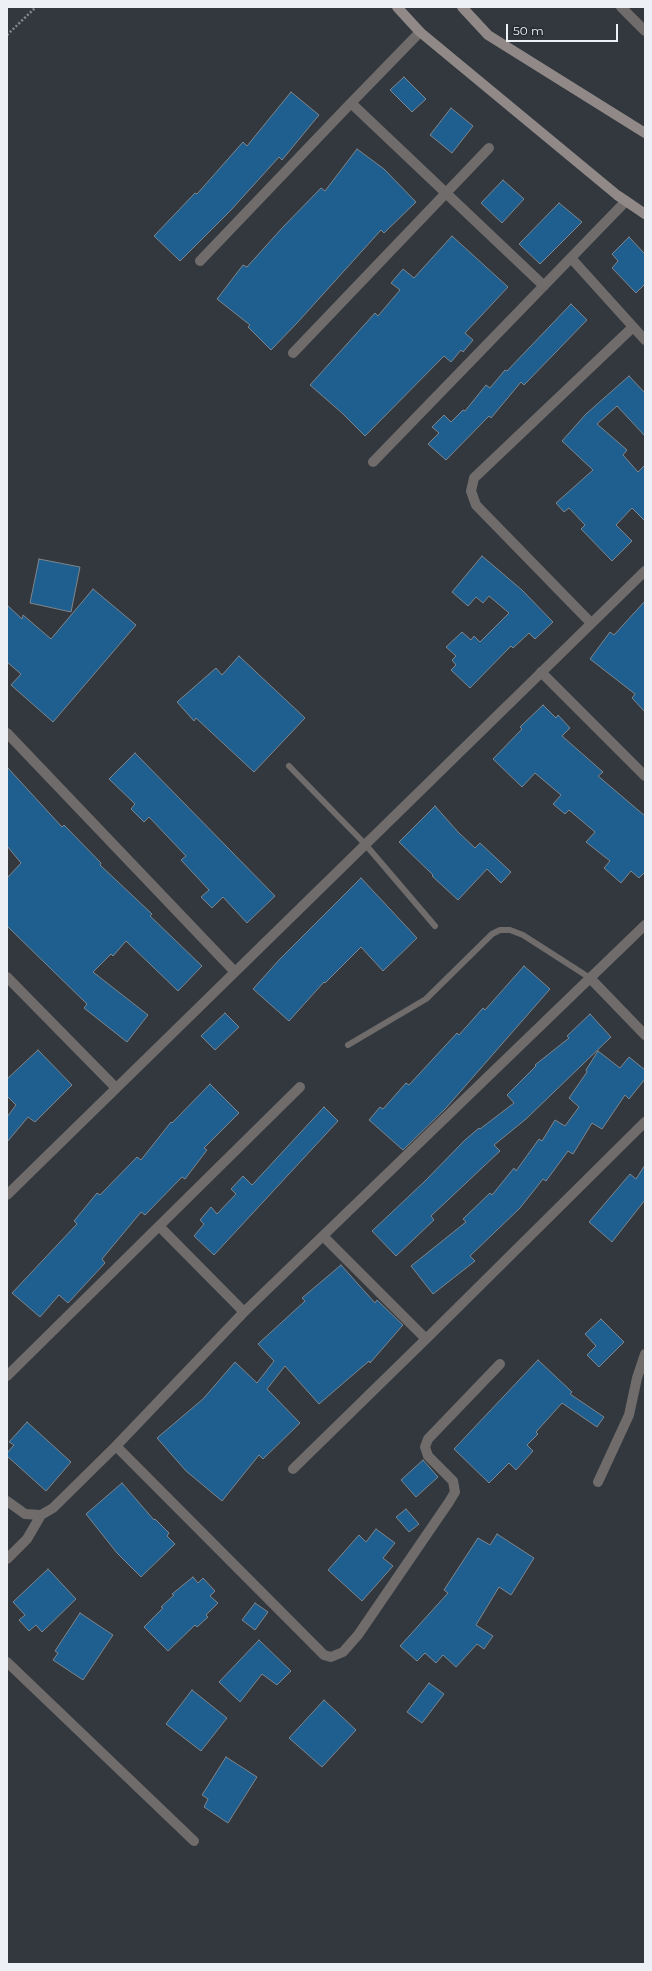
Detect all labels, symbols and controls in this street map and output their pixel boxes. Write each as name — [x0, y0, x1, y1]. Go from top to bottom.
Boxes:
scale bar — [508, 16, 620, 42]
text: 50 m — [513, 23, 544, 38]

